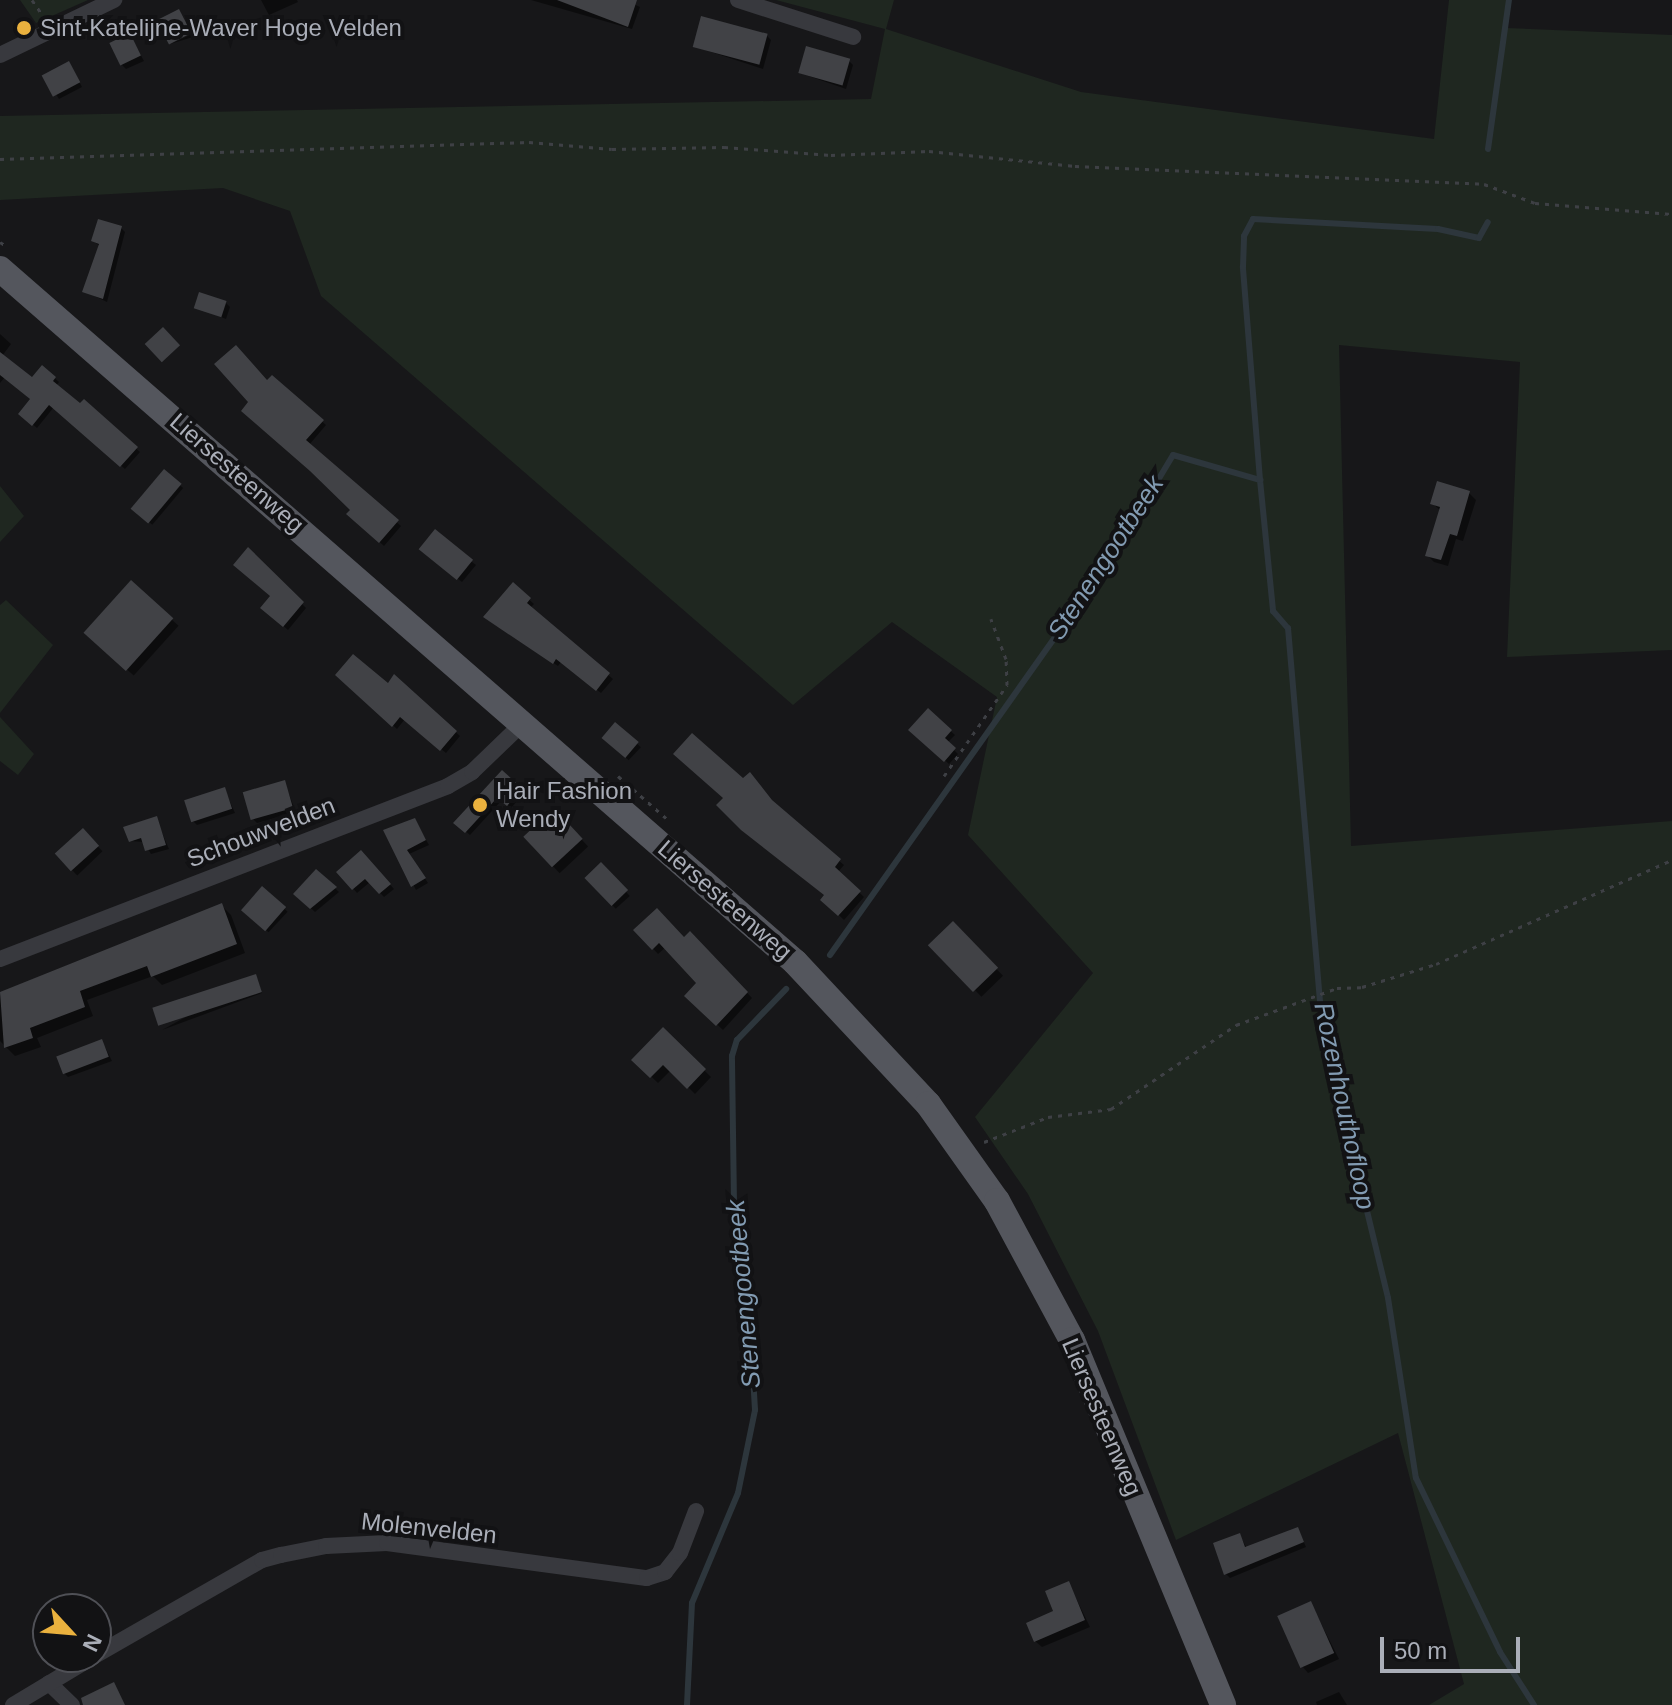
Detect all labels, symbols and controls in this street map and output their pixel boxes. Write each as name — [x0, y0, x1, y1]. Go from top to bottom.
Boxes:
place label: Sint-Katelijne-Waver Hoge Velden — [40, 14, 402, 42]
marker: Sint-Katelijne-Waver Hoge Velden — [15, 19, 33, 37]
street label: Liersesteenweg — [164, 407, 310, 539]
water label: Stenengootbeek — [1041, 470, 1171, 646]
place label: Hair Fashion Wendy — [496, 777, 632, 833]
street label: Schouwvelden — [183, 791, 339, 873]
marker: Hair Fashion Wendy — [471, 796, 489, 814]
street label: Liersesteenweg — [652, 834, 798, 966]
water label: Rozenhouthofloop — [1307, 1000, 1381, 1212]
water label: Stenengootbeek — [720, 1198, 768, 1390]
street label: Liersesteenweg — [1056, 1334, 1148, 1500]
street label: Molenvelden — [360, 1507, 498, 1549]
north arrow — [32, 1593, 112, 1673]
scale bar — [1384, 1621, 1524, 1671]
text: N — [78, 1630, 107, 1655]
text: 50 m — [1394, 1637, 1447, 1664]

